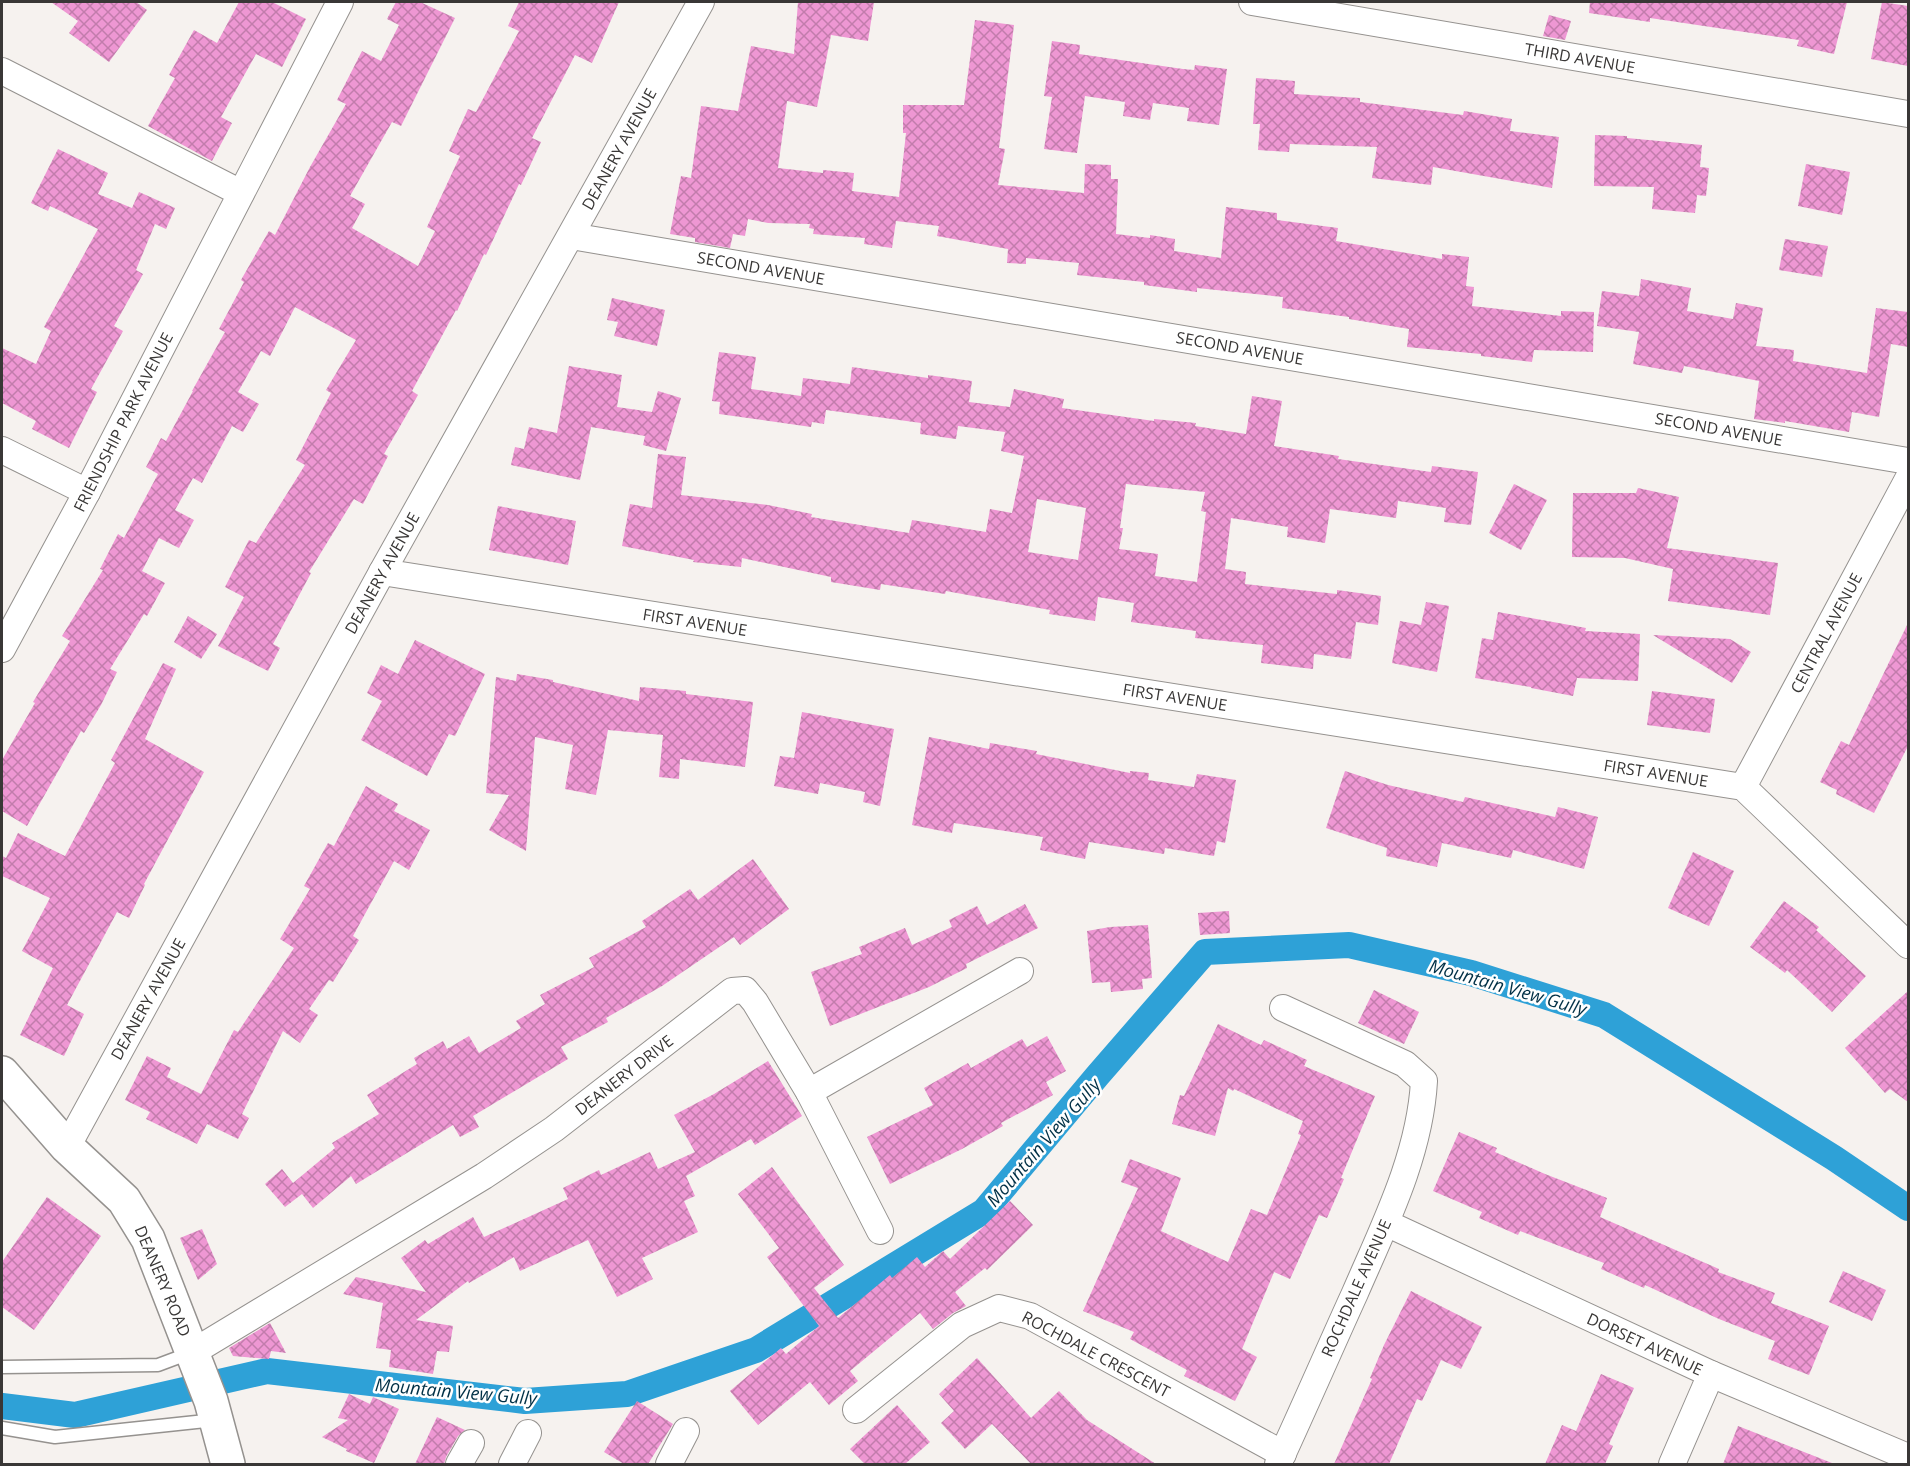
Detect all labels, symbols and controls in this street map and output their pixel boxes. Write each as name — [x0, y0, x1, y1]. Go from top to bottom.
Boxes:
street label: THIRD AVENUE — [1523, 37, 1637, 79]
street label: DEANERY AVENUE — [576, 84, 662, 214]
street label: SECOND AVENUE — [695, 246, 827, 290]
street label: SECOND AVENUE — [1174, 326, 1306, 370]
street label: FRIENDSHIP PARK AVENUE — [68, 328, 178, 516]
street label: SECOND AVENUE — [1653, 407, 1785, 451]
street label: DEANERY AVENUE — [339, 508, 425, 638]
street label: CENTRAL AVENUE — [1785, 569, 1867, 697]
street label: FIRST AVENUE — [641, 603, 749, 641]
street label: FIRST AVENUE — [1121, 678, 1229, 716]
street label: FIRST AVENUE — [1602, 754, 1710, 792]
street label: DEANERY AVENUE — [105, 934, 191, 1064]
water label: Mountain View Gully — [1427, 953, 1591, 1021]
street label: DEANERY DRIVE — [570, 1030, 678, 1120]
water label: Mountain View Gully — [981, 1071, 1107, 1211]
street label: ROCHDALE AVENUE — [1316, 1216, 1396, 1360]
street label: DEANERY ROAD — [130, 1222, 196, 1340]
street label: ROCHDALE CRESCENT — [1018, 1306, 1174, 1402]
street label: DORSET AVENUE — [1583, 1307, 1707, 1381]
water label: Mountain View Gully — [374, 1372, 540, 1410]

